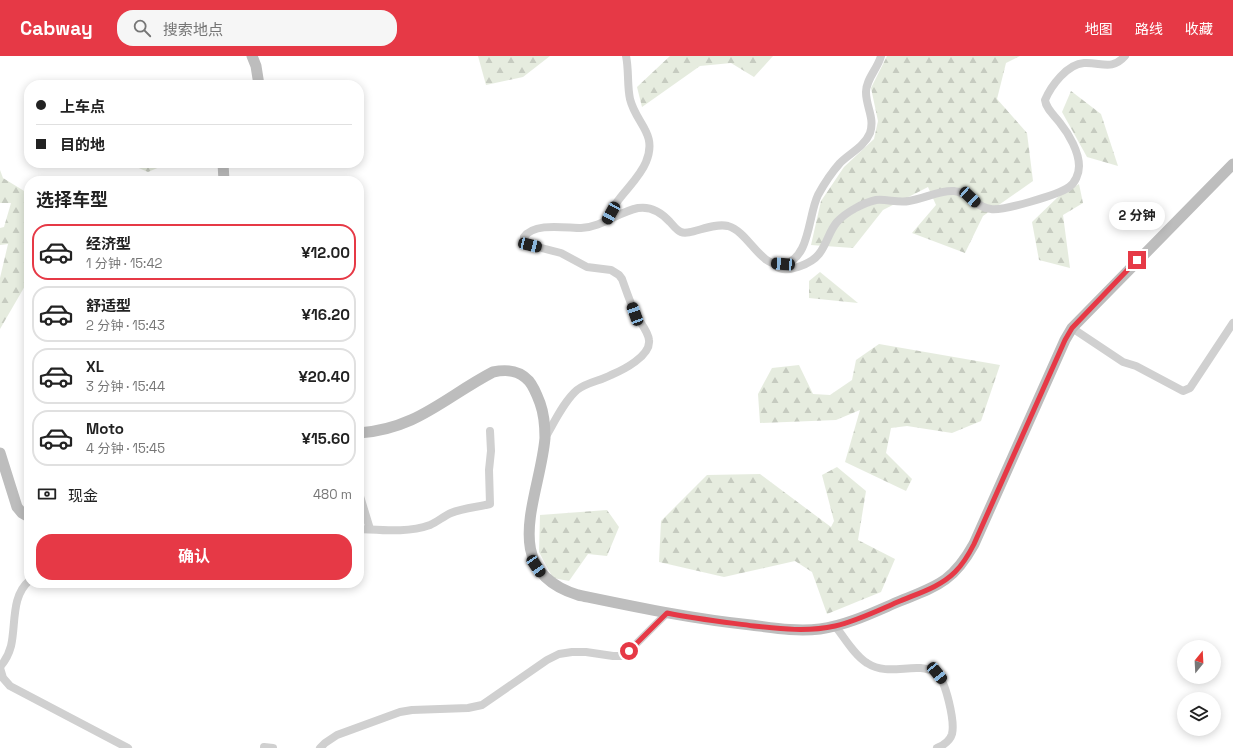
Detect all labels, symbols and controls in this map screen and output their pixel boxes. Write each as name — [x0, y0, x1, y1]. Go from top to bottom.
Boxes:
search box — [117, 10, 397, 46]
text: Cabway — [20, 16, 93, 41]
icon: search — [131, 17, 153, 39]
text: 搜索地点 — [163, 20, 223, 39]
text: 地图 — [1085, 20, 1113, 38]
text: 路线 — [1135, 20, 1163, 38]
text: 收藏 — [1185, 20, 1213, 38]
text: 上车点 — [60, 97, 105, 116]
text: 目的地 — [60, 135, 105, 154]
car — [957, 184, 983, 210]
text: 选择车型 — [36, 188, 108, 211]
car — [600, 200, 622, 226]
callout: 2 分钟 — [1109, 202, 1165, 230]
text: 2 分钟 — [1118, 207, 1156, 224]
icon: car — [38, 234, 74, 270]
text: 经济型 — [86, 234, 131, 253]
car — [517, 236, 543, 254]
text: ¥12.00 — [301, 243, 350, 262]
route end — [1128, 251, 1146, 269]
text: 1 分钟 · 15:42 — [86, 255, 162, 272]
car — [771, 257, 795, 271]
icon: car — [38, 296, 74, 332]
text: 舒适型 — [86, 296, 131, 315]
car — [625, 301, 645, 327]
text: ¥16.20 — [302, 305, 350, 324]
text: 2 分钟 · 15:43 — [86, 317, 165, 334]
text: XL — [86, 357, 104, 376]
icon: car — [38, 358, 74, 394]
text: ¥20.40 — [299, 367, 350, 386]
text: 3 分钟 · 15:44 — [86, 378, 165, 395]
text: Moto — [86, 419, 124, 438]
icon: car — [38, 420, 74, 456]
text: ¥15.60 — [302, 429, 350, 448]
text: 4 分钟 · 15:45 — [86, 440, 165, 457]
icon: cash — [36, 483, 58, 505]
text: 现金 — [68, 486, 98, 505]
text: 480 m — [313, 486, 352, 503]
button: 确认 — [36, 534, 352, 580]
car — [524, 553, 548, 579]
north arrow — [1177, 640, 1221, 684]
map controls — [1177, 640, 1221, 736]
route start — [620, 642, 638, 660]
car — [925, 660, 949, 686]
button: layers — [1177, 692, 1221, 736]

